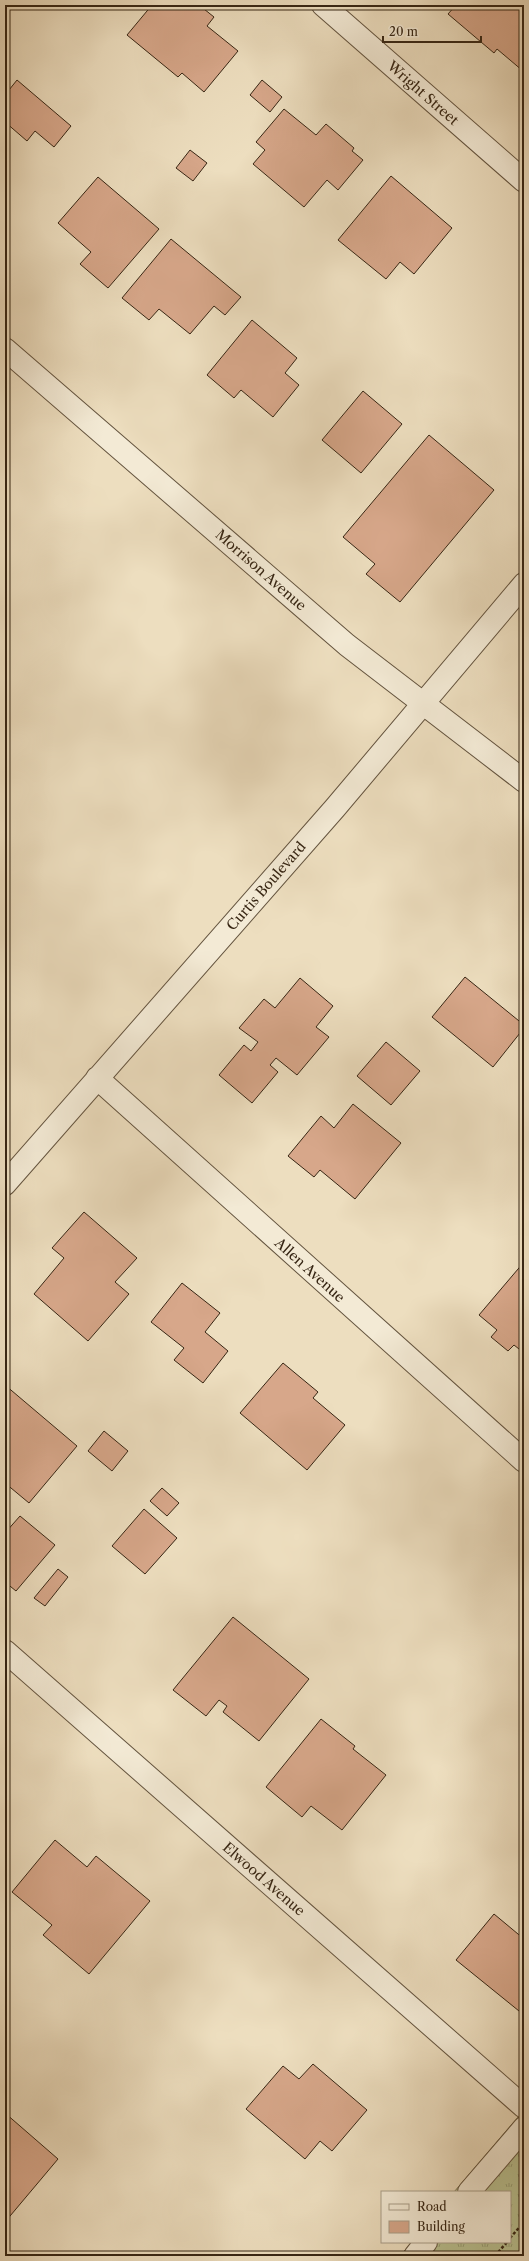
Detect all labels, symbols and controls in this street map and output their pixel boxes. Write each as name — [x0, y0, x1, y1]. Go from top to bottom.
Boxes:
scale bar — [383, 18, 481, 44]
text: 20 m — [389, 24, 418, 39]
street label: Wright Street — [383, 56, 462, 129]
street label: Morrison Avenue — [212, 526, 310, 615]
street label: Curtis Boulevard — [223, 838, 310, 934]
street label: Allen Avenue — [270, 1233, 349, 1306]
street label: Elwood Avenue — [219, 1838, 309, 1920]
legend — [381, 2191, 511, 2243]
text: Road — [417, 2199, 447, 2214]
text: Building — [417, 2219, 465, 2234]

